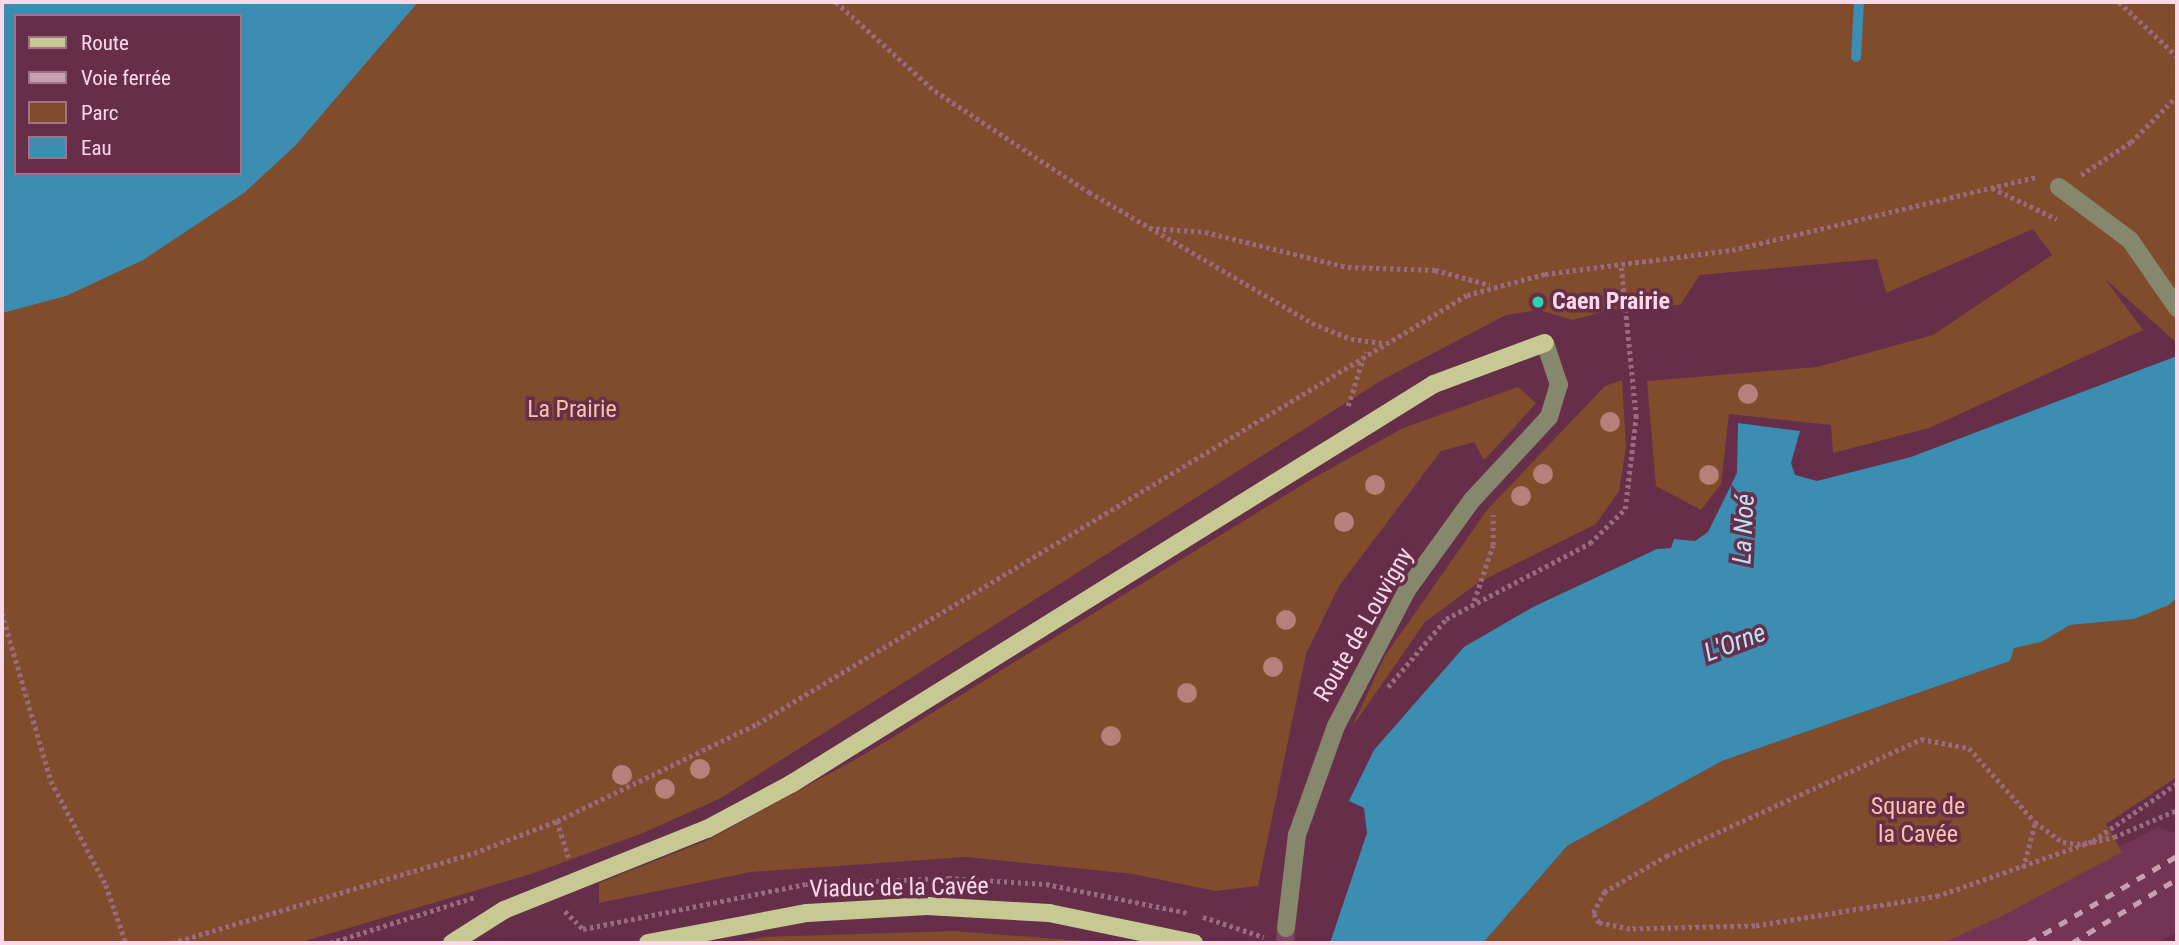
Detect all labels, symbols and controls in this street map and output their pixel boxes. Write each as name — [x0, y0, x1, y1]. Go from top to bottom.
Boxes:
legend — [14, 14, 242, 175]
text: Route — [81, 31, 129, 55]
text: Voie ferrée — [81, 66, 171, 90]
text: Parc — [81, 101, 119, 125]
text: Eau — [81, 136, 112, 160]
place label: Caen Prairie — [1552, 288, 1670, 316]
marker: Caen Prairie — [1530, 294, 1546, 310]
park label: La Prairie — [527, 396, 617, 424]
water label: La Noé — [1727, 493, 1761, 565]
street label: Route de Louvigny — [1308, 543, 1420, 707]
water label: L'Orne — [1700, 617, 1770, 669]
park label: Square de la Cavée — [1871, 793, 1965, 849]
street label: Viaduc de la Cavée — [809, 872, 989, 904]

